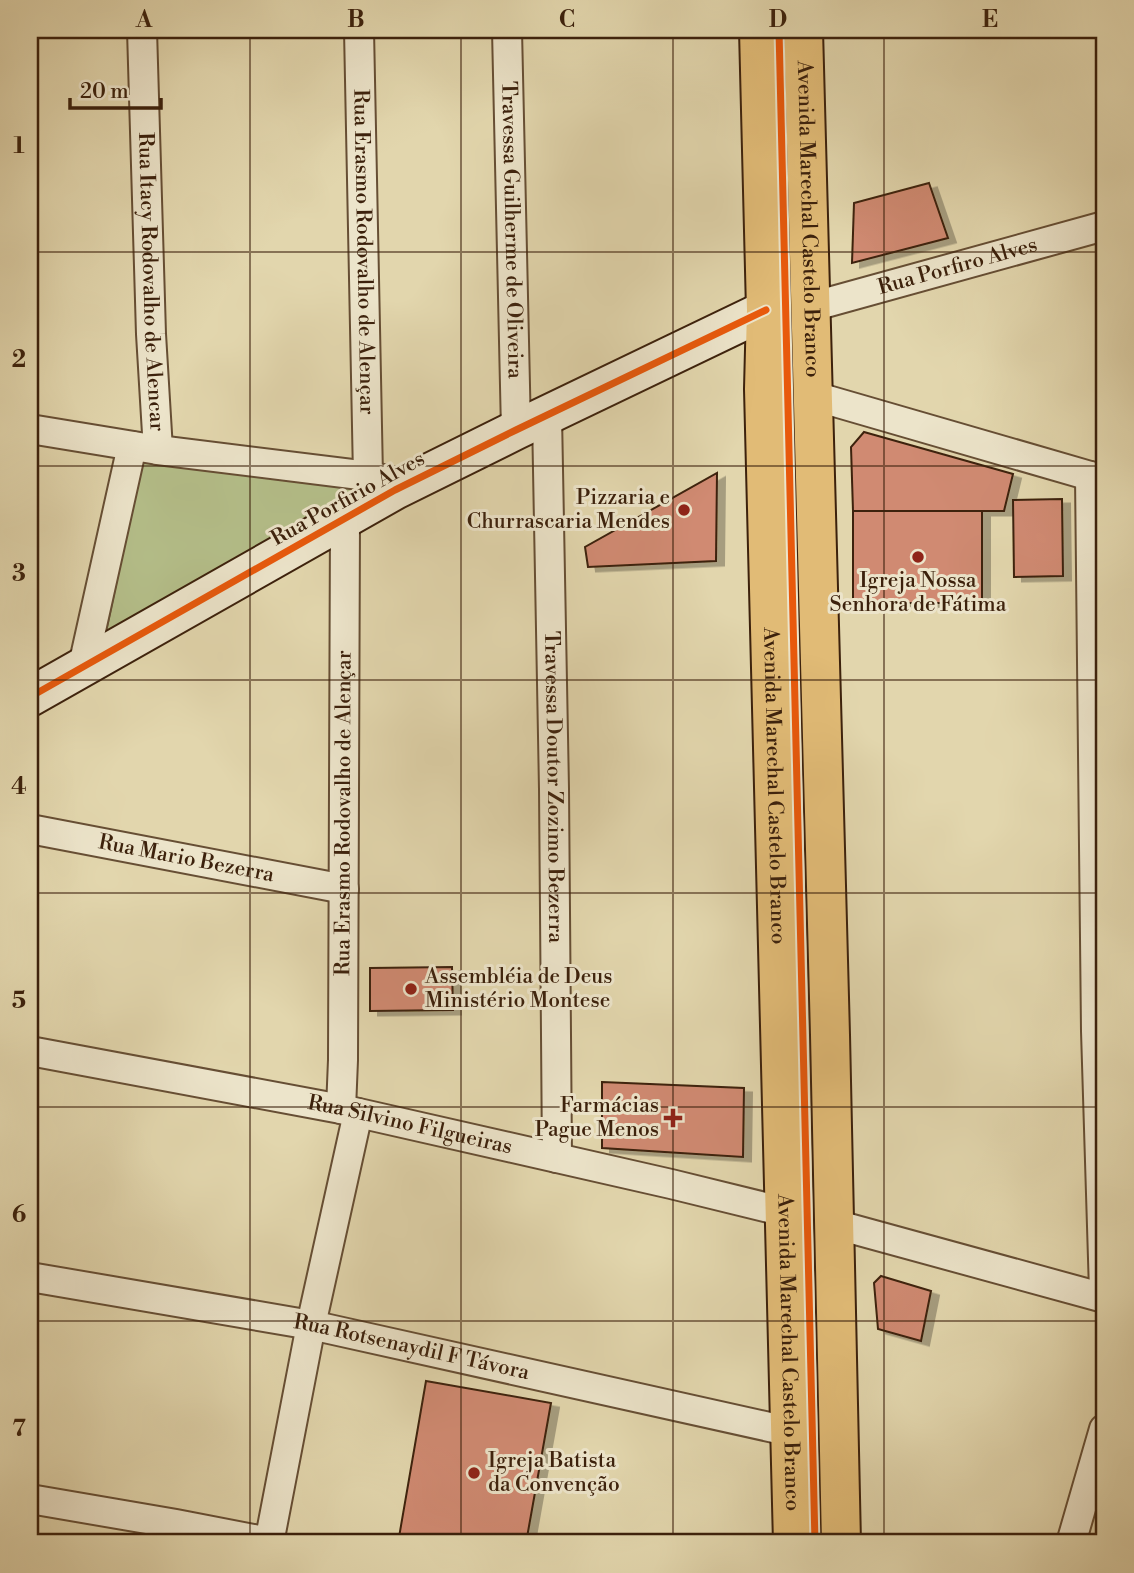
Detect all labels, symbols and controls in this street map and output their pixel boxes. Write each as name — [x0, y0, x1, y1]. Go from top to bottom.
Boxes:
text: A — [135, 6, 153, 34]
text: B — [347, 6, 365, 34]
text: C — [559, 6, 575, 34]
text: D — [769, 6, 787, 34]
text: E — [982, 6, 998, 34]
street label: Avenida Marechal Castelo Branco — [791, 59, 825, 378]
scale bar — [70, 66, 161, 110]
text: 20 m — [80, 79, 129, 105]
street label: Travessa Guilherme de Oliveira — [495, 81, 528, 379]
street label: Rua Erasmo Rodovalho de Alençar — [347, 89, 380, 415]
text: 1 — [13, 132, 25, 160]
street label: Rua Itacy Rodovalho de Alencar — [132, 132, 170, 432]
street label: Rua Porfiro Alves — [875, 232, 1040, 301]
text: 2 — [12, 346, 26, 374]
street label: Rua Porfirio Alves — [267, 446, 429, 552]
place label: Pizzaria e Churrascaria Mendes — [467, 485, 670, 535]
marker: Pizzaria e Churrascaria Mendes — [676, 502, 692, 518]
marker: Igreja Nossa Senhora de Fátima — [910, 549, 926, 565]
text: 3 — [12, 560, 26, 588]
place label: Igreja Nossa Senhora de Fátima — [830, 568, 1007, 618]
street label: Avenida Marechal Castelo Branco — [757, 626, 791, 945]
street label: Travessa Doutor Zozimo Bezerra — [538, 631, 568, 944]
street label: Rua Erasmo Rodovalho de Alençar — [330, 650, 358, 976]
text: 4 — [11, 773, 27, 801]
street label: Rua Mario Bezerra — [96, 829, 277, 888]
place label: Assembléia de Deus Ministério Montese — [424, 964, 612, 1014]
marker: Assembléia de Deus Ministério Montese — [403, 981, 419, 997]
text: 5 — [12, 987, 26, 1015]
street label: Rua Silvino Filgueiras — [305, 1090, 515, 1160]
place label: Farmácias Pague Menos — [535, 1093, 659, 1143]
marker: Farmácias Pague Menos — [665, 1110, 681, 1126]
street label: Avenida Marechal Castelo Branco — [771, 1193, 805, 1512]
text: 6 — [12, 1201, 26, 1229]
street label: Rua Rotsenaydil F Távora — [292, 1309, 532, 1386]
text: 7 — [12, 1415, 26, 1443]
place label: Igreja Batista da Convenção — [488, 1448, 620, 1498]
marker: Igreja Batista da Convenção — [466, 1465, 482, 1481]

